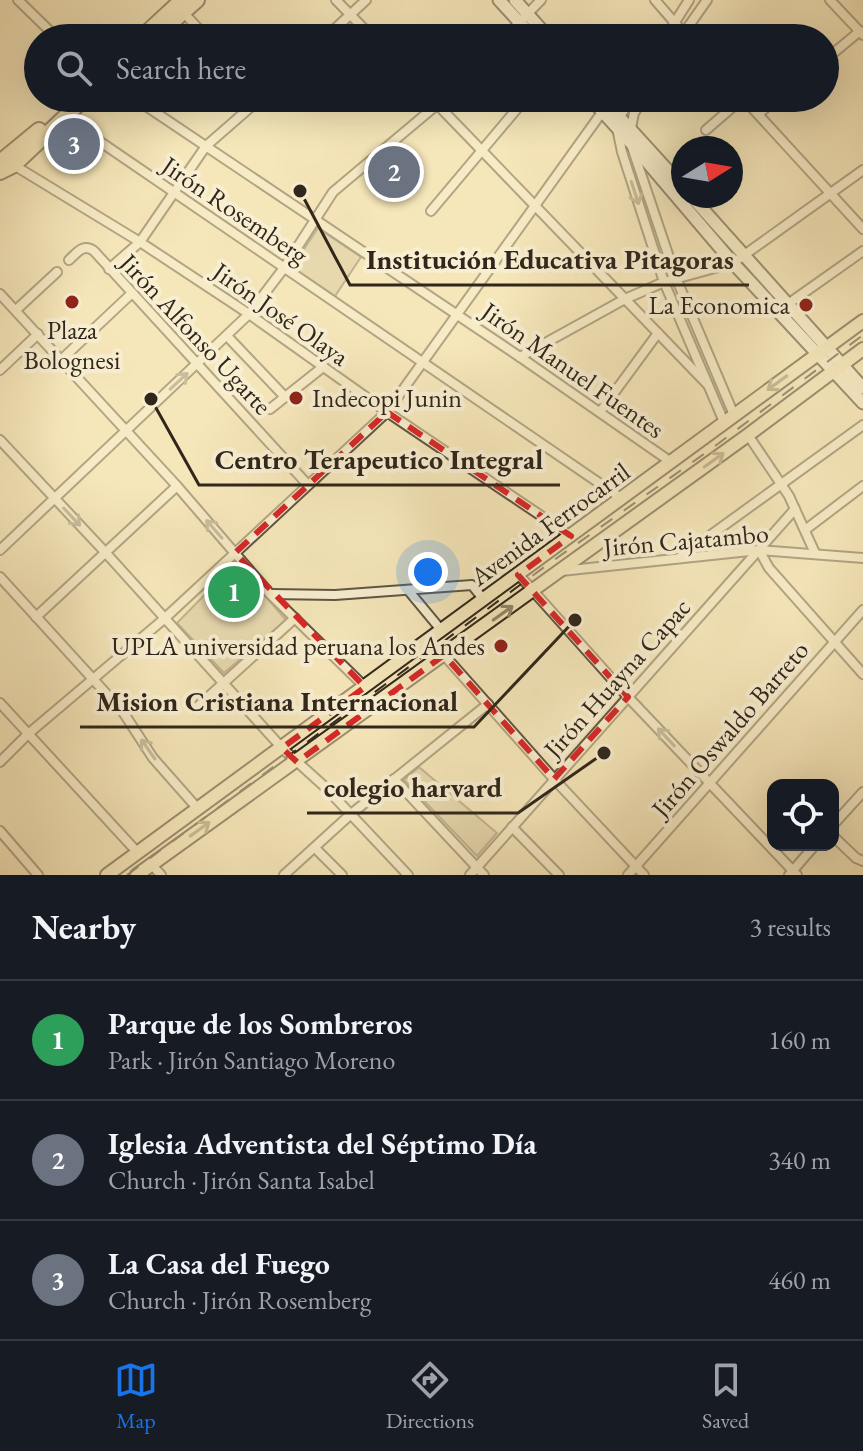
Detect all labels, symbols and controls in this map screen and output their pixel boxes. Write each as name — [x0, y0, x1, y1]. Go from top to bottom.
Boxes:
search box — [24, 24, 839, 112]
icon: search — [52, 46, 96, 90]
text: Search here — [116, 49, 246, 88]
pin: 3 — [48, 114, 100, 174]
north arrow — [671, 136, 743, 208]
pin: 2 — [368, 142, 420, 202]
street label: Jirón Rosemberg — [154, 147, 315, 272]
one-way arrow — [628, 179, 643, 205]
callout: Institución Educativa Pitagoras — [350, 233, 749, 285]
text: Institución Educativa Pitagoras — [366, 241, 734, 277]
street label: Jirón Alfonso Ugarte — [111, 245, 280, 422]
street label: Jirón José Olaya — [205, 253, 356, 374]
place label: La Economica — [649, 288, 791, 322]
marker: Plaza Bolognesi — [63, 293, 81, 311]
street label: Jirón Manuel Fuentes — [473, 293, 671, 446]
marker: La Economica — [797, 296, 815, 314]
place label: Plaza Bolognesi — [24, 313, 120, 377]
one-way arrow — [169, 372, 188, 391]
one-way arrow — [767, 375, 789, 391]
place label: Indecopi Junin — [312, 381, 462, 415]
marker: Indecopi Junin — [287, 389, 305, 407]
callout: Centro Terapeutico Integral — [199, 433, 560, 485]
text: Centro Terapeutico Integral — [215, 441, 543, 477]
one-way arrow — [702, 452, 724, 469]
street label: Avenida Ferrocarril — [463, 455, 637, 594]
one-way arrow — [62, 507, 81, 526]
street label: Jirón Cajatambo — [600, 516, 770, 564]
one-way arrow — [206, 520, 224, 540]
your location — [408, 552, 448, 592]
pin: 1 — [208, 562, 260, 622]
street label: Jirón Huayna Capac — [535, 591, 698, 767]
one-way arrow — [491, 604, 513, 621]
place label: UPLA universidad peruana los Andes — [111, 629, 485, 663]
street label: Jirón Oswaldo Barreto — [643, 634, 816, 826]
marker: UPLA universidad peruana los Andes — [492, 637, 510, 655]
callout: Mision Cristiana Internacional — [80, 675, 474, 727]
text: Mision Cristiana Internacional — [96, 683, 458, 719]
one-way arrow — [657, 728, 676, 747]
one-way arrow — [140, 739, 156, 761]
callout: colegio harvard — [307, 761, 518, 813]
text: colegio harvard — [324, 769, 503, 805]
map controls — [767, 779, 839, 851]
button: locate — [767, 779, 839, 851]
one-way arrow — [189, 821, 211, 837]
text: Nearby — [32, 905, 136, 949]
text: 3 results — [750, 910, 831, 944]
text: Parque de los Sombreros — [108, 1004, 413, 1043]
text: 1 — [51, 1023, 65, 1057]
text: 160 m — [768, 1023, 831, 1057]
text: Park · Jirón Santiago Moreno — [108, 1043, 395, 1077]
text: Iglesia Adventista del Séptimo Día — [108, 1124, 537, 1163]
text: 2 — [51, 1143, 65, 1177]
text: 340 m — [768, 1143, 831, 1177]
text: Church · Jirón Santa Isabel — [108, 1163, 375, 1197]
text: La Casa del Fuego — [108, 1244, 330, 1283]
text: 3 — [51, 1263, 65, 1297]
text: 460 m — [768, 1263, 831, 1297]
text: Church · Jirón Rosemberg — [108, 1283, 371, 1317]
tab: Map — [114, 1358, 158, 1435]
tab: Directions — [386, 1358, 474, 1435]
tab: Saved — [702, 1358, 749, 1435]

